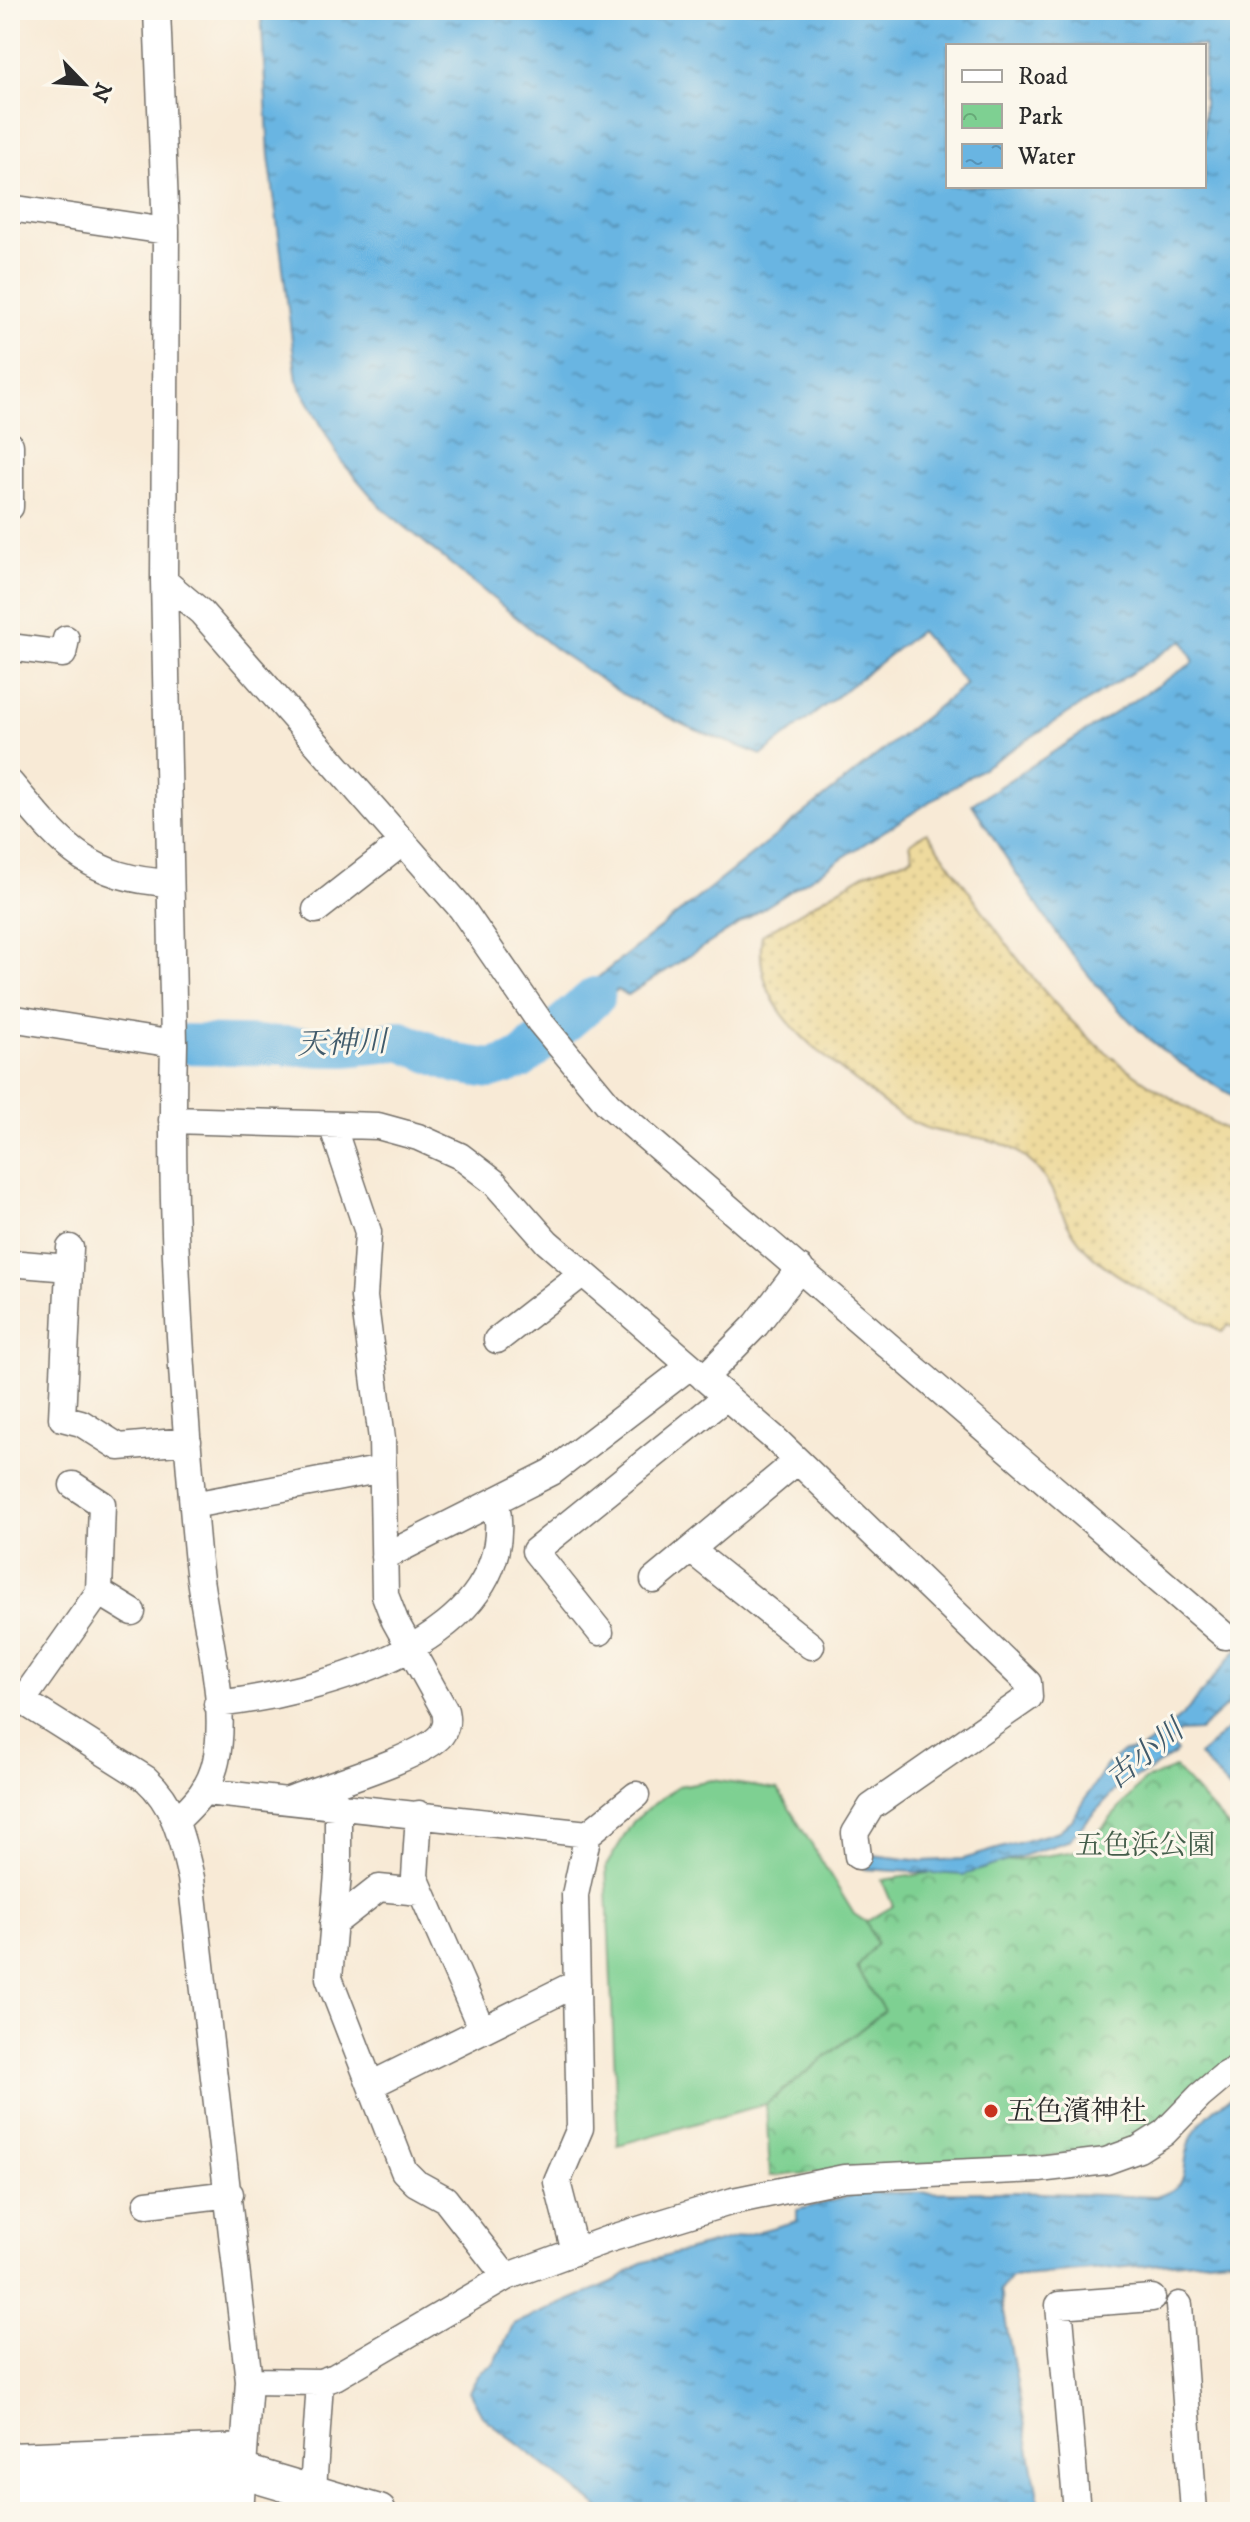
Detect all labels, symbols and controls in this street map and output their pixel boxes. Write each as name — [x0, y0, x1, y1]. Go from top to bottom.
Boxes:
north arrow — [44, 44, 124, 124]
legend — [946, 44, 1206, 188]
text: Road — [1018, 62, 1068, 92]
text: N — [85, 78, 117, 106]
text: Park — [1018, 102, 1063, 132]
text: Water — [1017, 142, 1075, 172]
water label: 天神川 — [296, 1024, 391, 1064]
water label: 古小川 — [1098, 1710, 1194, 1798]
park label: 五色浜公園 — [1075, 1828, 1215, 1863]
place label: 五色濱神社 — [1007, 2094, 1147, 2129]
marker: 五色濱神社 — [982, 2102, 1000, 2120]

